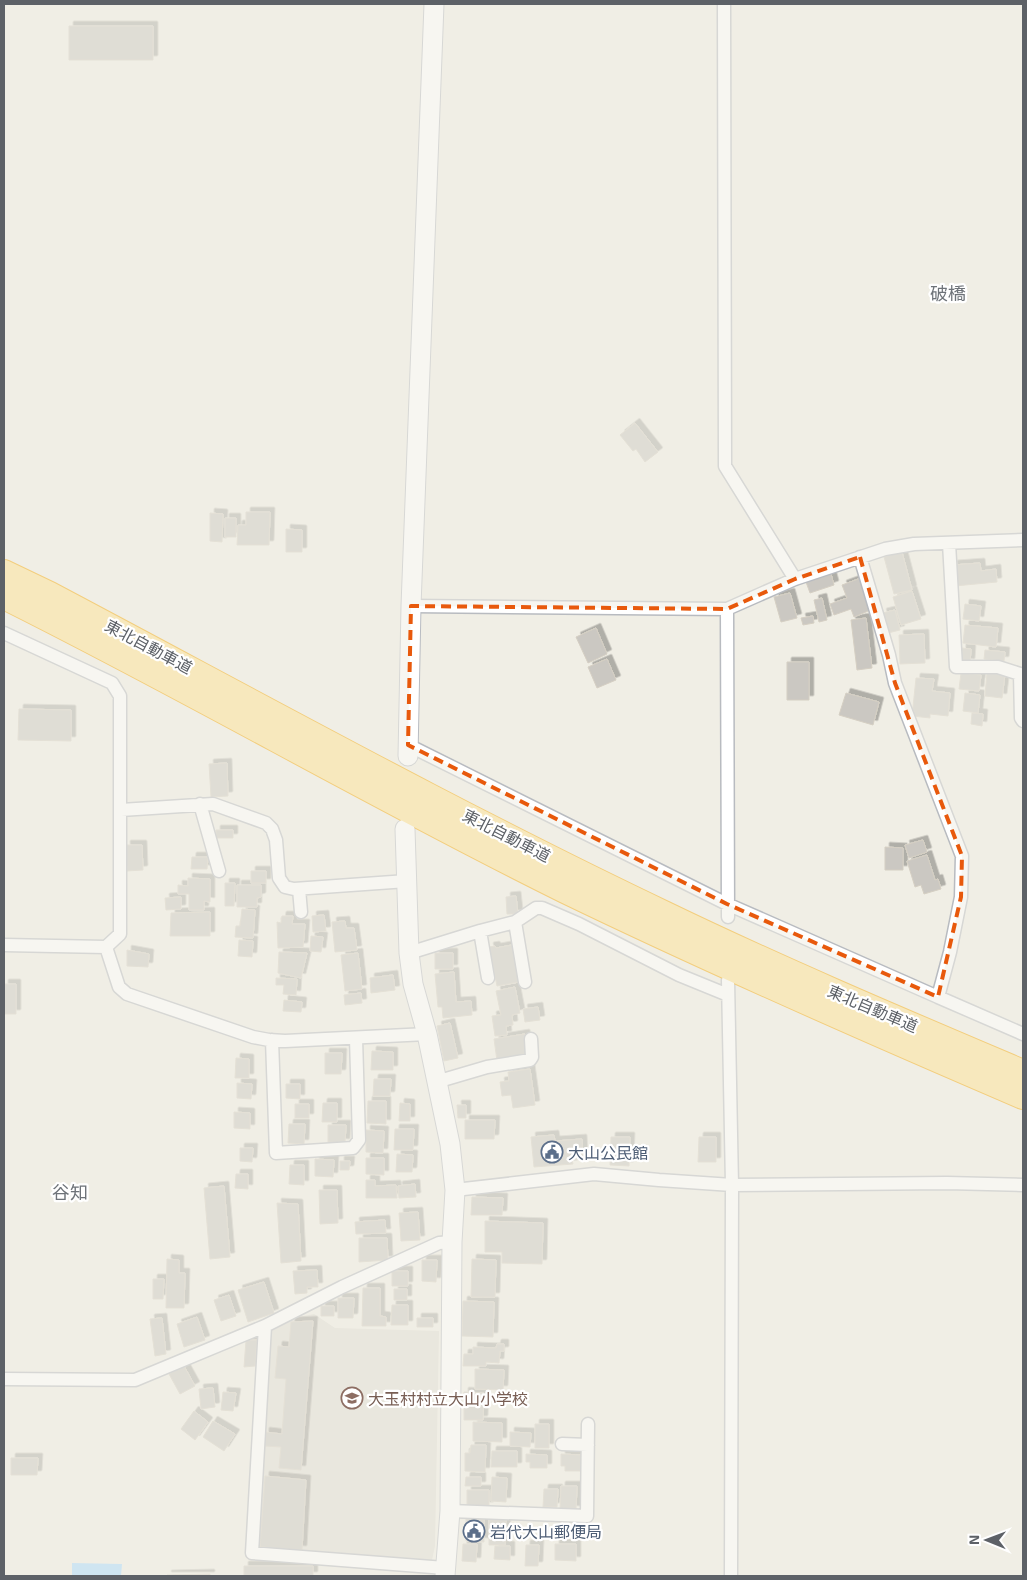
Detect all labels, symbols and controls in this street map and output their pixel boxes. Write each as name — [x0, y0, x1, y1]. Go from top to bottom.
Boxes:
district label: 破橋 — [930, 282, 966, 304]
street label: 東北自動車道 — [102, 615, 196, 677]
street label: 東北自動車道 — [460, 805, 554, 865]
street label: 東北自動車道 — [825, 980, 921, 1036]
public building icon: 大山公民館 — [540, 1140, 564, 1164]
place label: 大山公民館 — [568, 1143, 648, 1162]
district label: 谷知 — [52, 1181, 88, 1203]
school or university icon: 大玉村村立大山小学校 — [340, 1386, 364, 1410]
place label: 大玉村村立大山小学校 — [368, 1389, 528, 1408]
north arrow — [962, 1515, 1012, 1565]
public building icon: 岩代大山郵便局 — [462, 1519, 486, 1543]
place label: 岩代大山郵便局 — [490, 1522, 602, 1541]
text: N — [965, 1535, 982, 1545]

